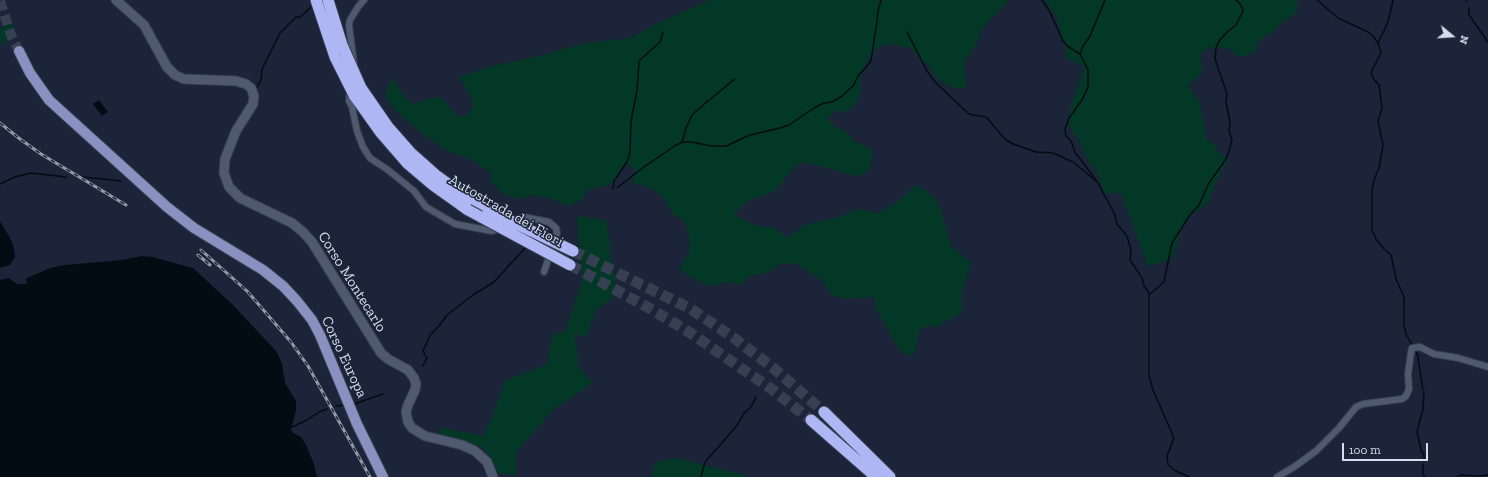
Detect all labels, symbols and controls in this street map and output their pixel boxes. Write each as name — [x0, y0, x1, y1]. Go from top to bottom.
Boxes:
north arrow — [1432, 16, 1472, 56]
text: N — [1456, 34, 1471, 46]
street label: Autostrada dei Fiori — [445, 171, 567, 251]
street label: Corso Montecarlo — [314, 228, 390, 336]
street label: Corso Europa — [317, 313, 371, 401]
scale bar — [1344, 435, 1430, 461]
text: 100 m — [1349, 443, 1381, 457]

